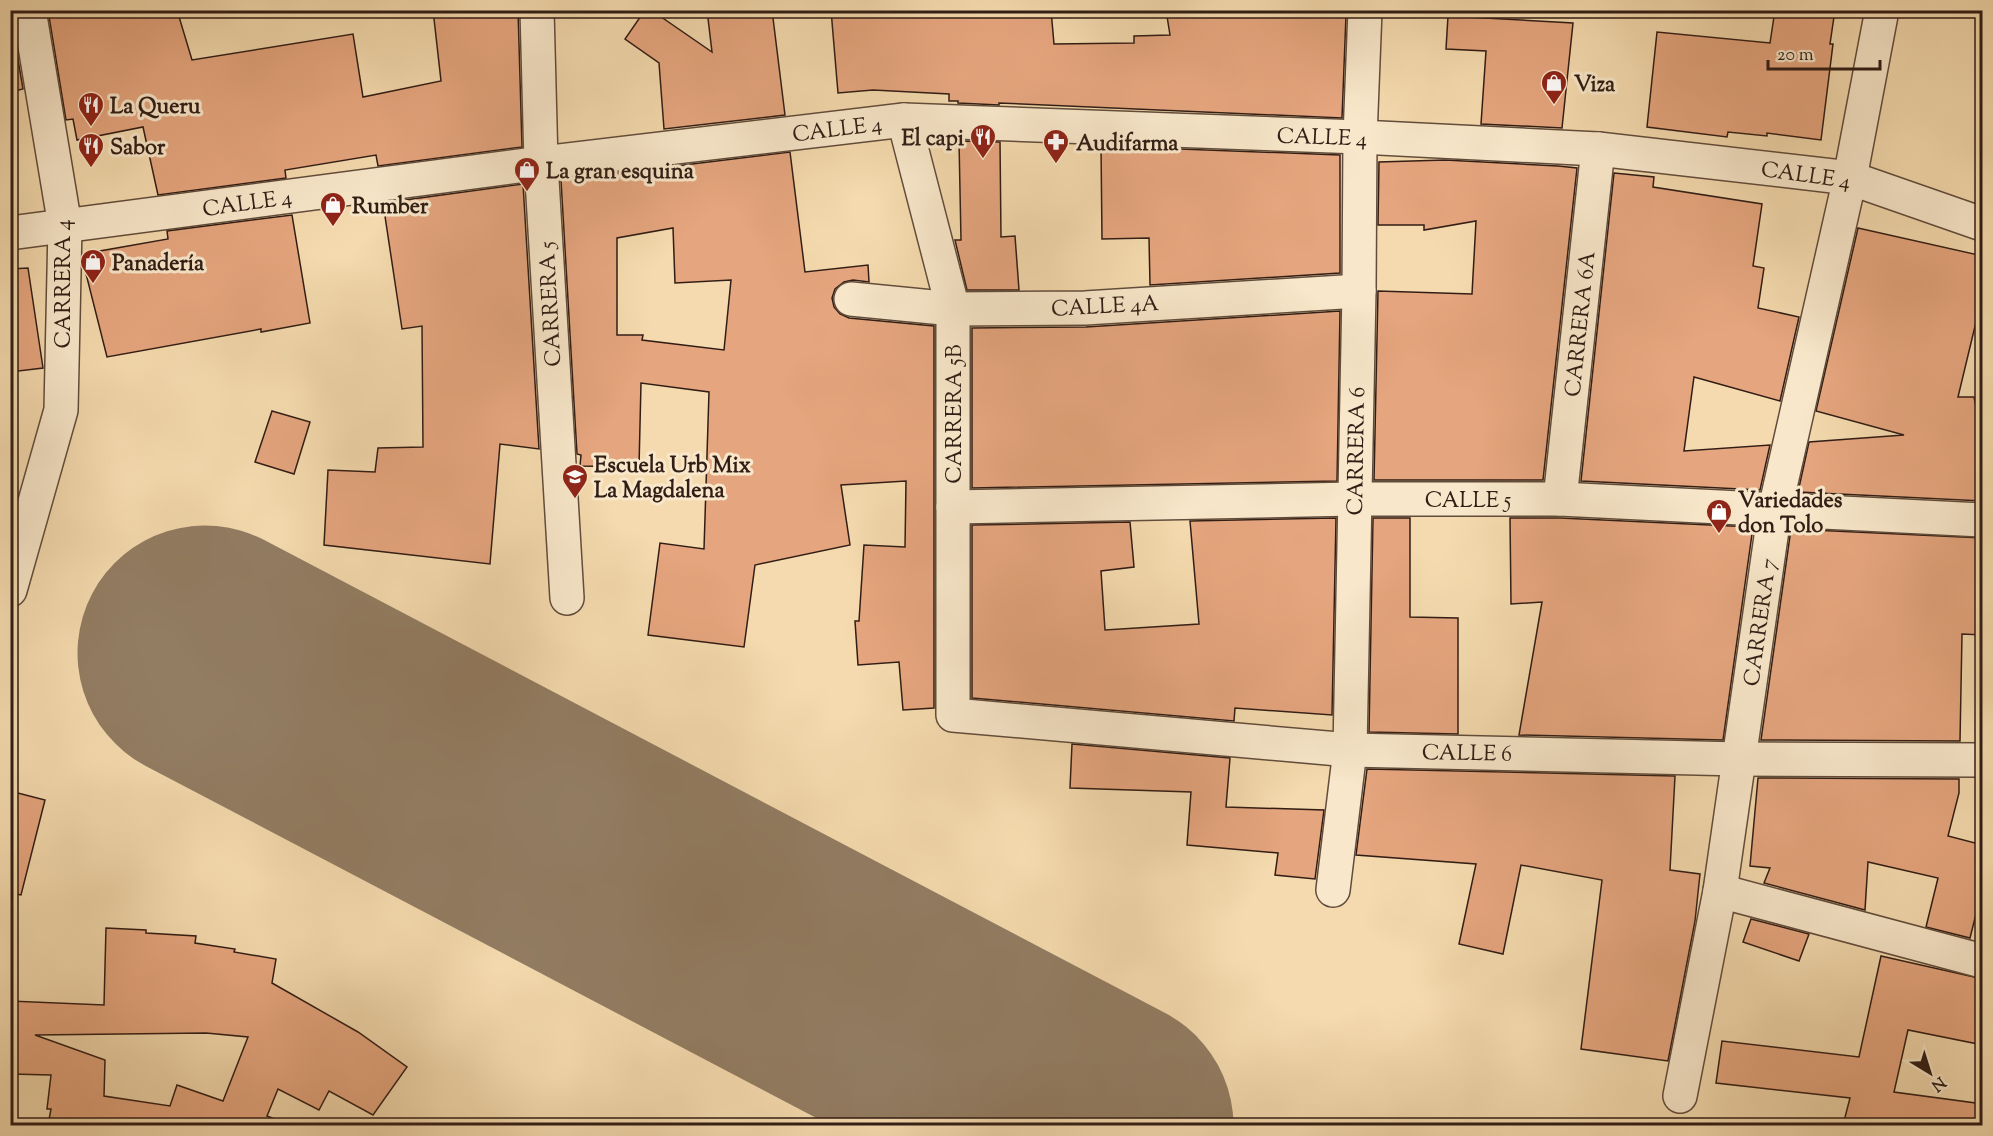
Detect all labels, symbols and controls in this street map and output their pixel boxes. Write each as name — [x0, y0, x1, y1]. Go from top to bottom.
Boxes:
scale bar — [1768, 33, 1880, 71]
text: 20 m — [1777, 43, 1814, 69]
shop icon: Viza — [1539, 68, 1569, 106]
place label: Viza — [1574, 70, 1616, 102]
restaurant icon: La Queru — [76, 90, 106, 128]
place label: La Queru — [110, 92, 201, 124]
street label: CALLE 4 — [791, 110, 884, 152]
street label: CALLE 4 — [1276, 121, 1368, 157]
restaurant icon: El capi — [968, 122, 998, 160]
place label: El capi — [902, 124, 965, 156]
pharmacy icon: Audifarma — [1041, 127, 1071, 165]
place label: Audifarma — [1076, 129, 1179, 161]
restaurant icon: Sabor — [76, 131, 106, 169]
place label: Sabor — [110, 133, 166, 165]
shop icon: La gran esquina — [512, 155, 542, 193]
street label: CALLE 4 — [1759, 155, 1852, 199]
place label: La gran esquina — [546, 157, 695, 189]
street label: CALLE 4 — [201, 183, 294, 227]
shop icon: Rumber — [318, 190, 348, 228]
place label: Rumber — [352, 192, 429, 224]
street label: CARRERA 4 — [49, 220, 81, 348]
street label: CARRERA 5 — [533, 240, 571, 367]
shop icon: Panadería — [78, 247, 108, 285]
place label: Panadería — [112, 249, 205, 281]
street label: CARRERA 6A — [1558, 250, 1606, 399]
street label: CALLE 4A — [1050, 289, 1160, 327]
street label: CARRERA 5B — [940, 344, 972, 484]
street label: CARRERA 6 — [1341, 386, 1375, 516]
place label: Escuela Urb Mix La Magdalena — [594, 451, 751, 508]
school or university icon: Escuela Urb Mix La Magdalena — [560, 462, 590, 500]
street label: CALLE 5 — [1425, 486, 1512, 518]
place label: Variedades don Tolo — [1738, 486, 1843, 543]
shop icon: Variedades don Tolo — [1704, 497, 1734, 535]
street label: CARRERA 7 — [1737, 556, 1787, 688]
street label: CALLE 6 — [1422, 738, 1512, 772]
north arrow — [1900, 1043, 1960, 1103]
text: N — [1925, 1070, 1950, 1096]

